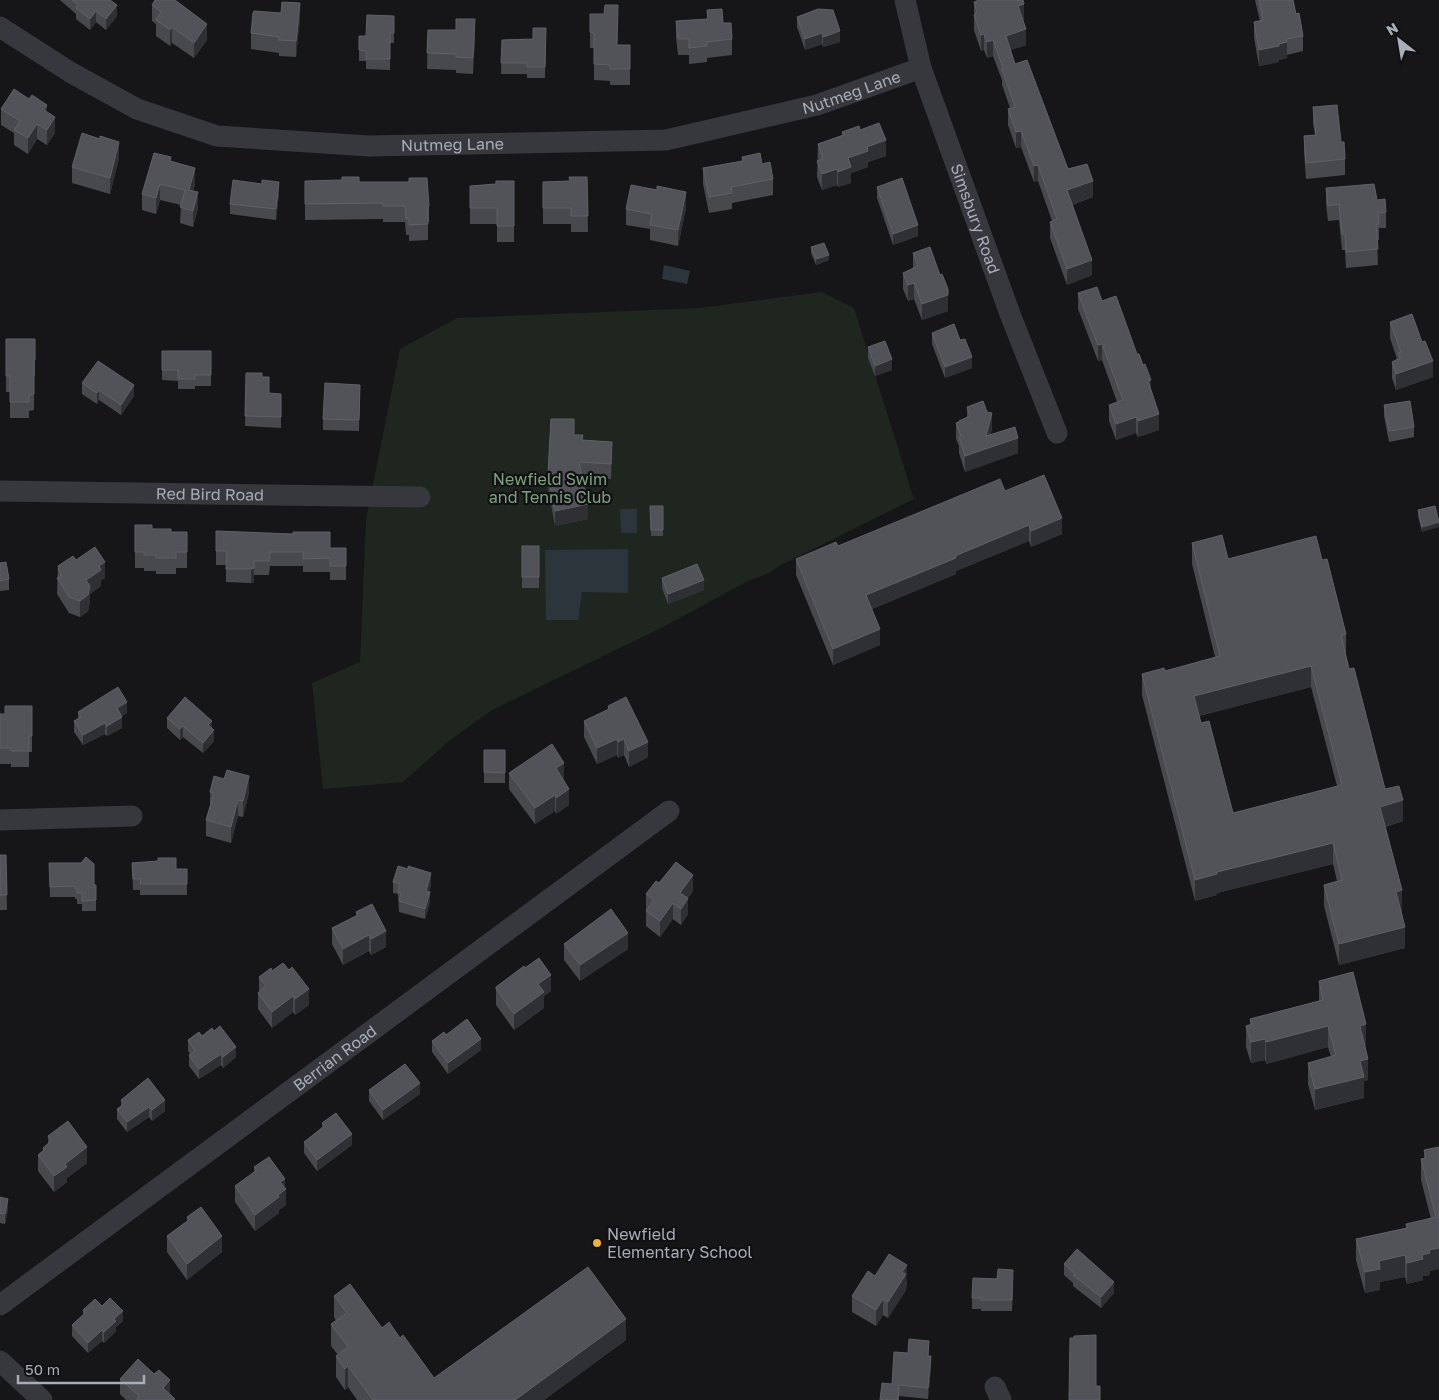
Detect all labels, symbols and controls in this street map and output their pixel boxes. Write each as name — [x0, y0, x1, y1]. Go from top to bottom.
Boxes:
north arrow — [1374, 15, 1424, 65]
text: N — [1383, 18, 1401, 38]
street label: Nutmeg Lane — [800, 66, 903, 118]
street label: Nutmeg Lane — [401, 133, 504, 155]
street label: Simsbury Road — [946, 161, 1005, 276]
park label: Newfield Swim and Tennis Club — [489, 469, 611, 507]
street label: Red Bird Road — [156, 483, 264, 505]
street label: Berrian Road — [289, 1020, 380, 1095]
place label: Newfield Elementary School — [607, 1224, 752, 1262]
marker: Newfield Elementary School — [591, 1237, 603, 1249]
scale bar — [18, 1352, 144, 1384]
text: 50 m — [25, 1360, 60, 1378]

